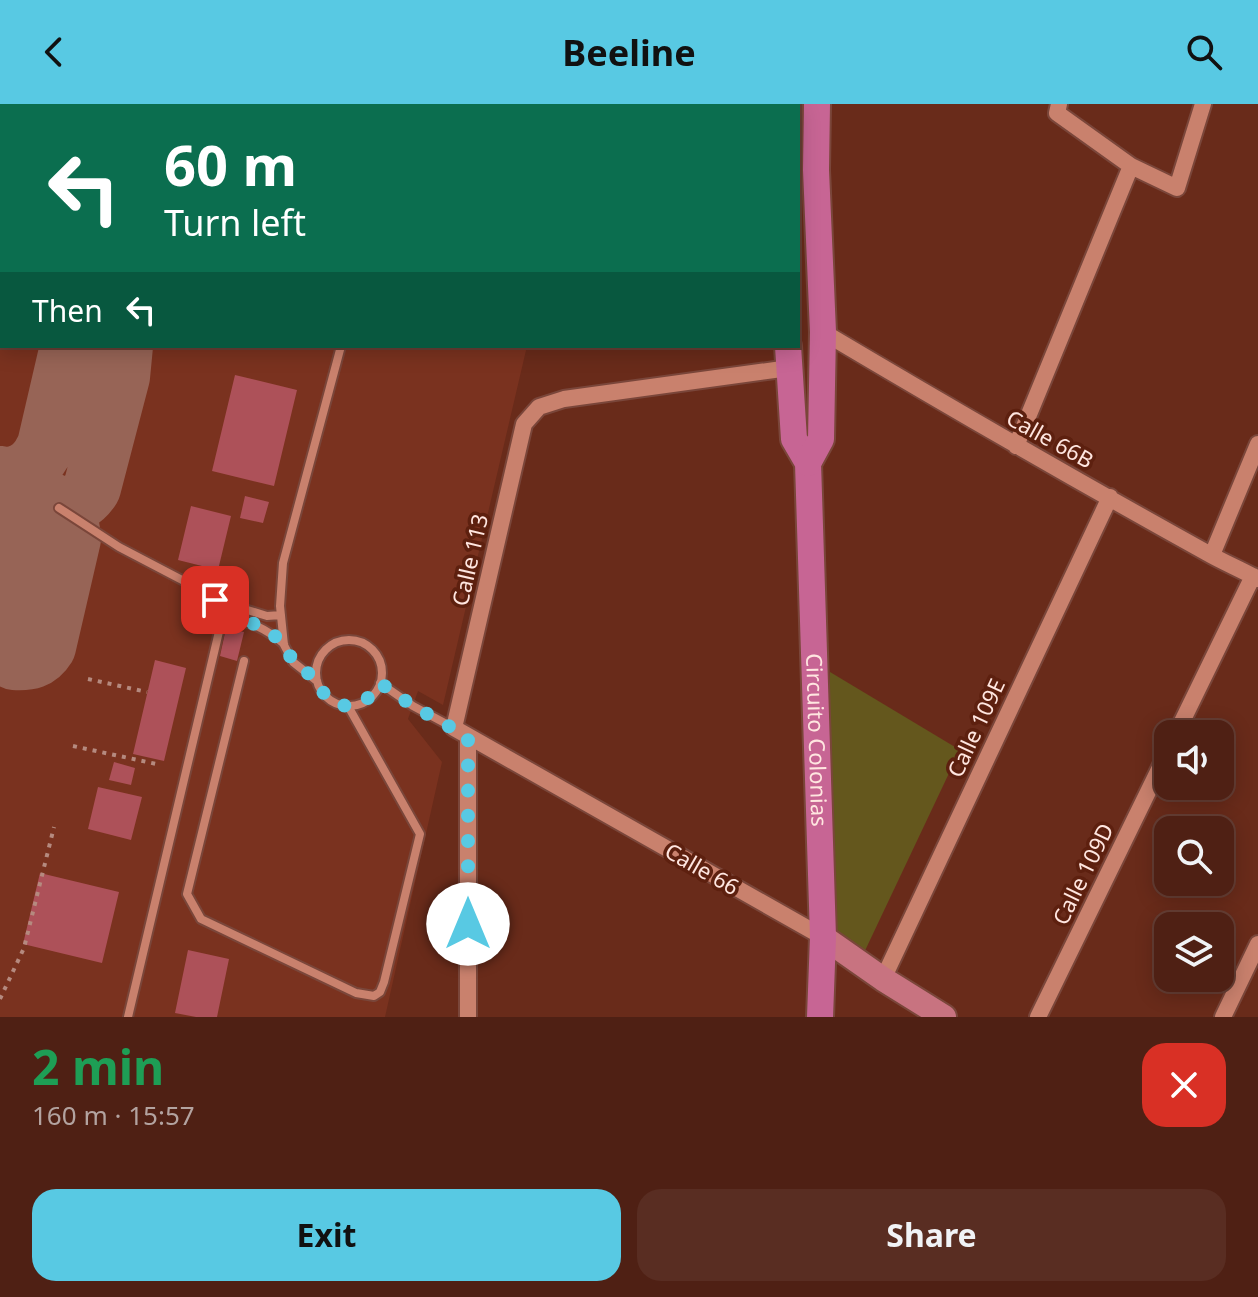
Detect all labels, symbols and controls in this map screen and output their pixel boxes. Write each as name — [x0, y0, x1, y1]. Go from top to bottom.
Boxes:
text: Beeline — [562, 28, 696, 77]
icon: back — [32, 30, 76, 74]
icon: search — [1182, 30, 1226, 74]
text: 60 m — [164, 126, 297, 202]
icon: left — [32, 136, 136, 240]
text: Turn left — [164, 198, 306, 247]
icon: left — [119, 288, 163, 332]
text: Then — [32, 290, 103, 331]
street label: Calle 66B — [1002, 402, 1099, 474]
street label: Calle 113 — [444, 511, 494, 609]
pin — [181, 566, 249, 634]
icon: arrive — [193, 578, 237, 622]
street label: Circuito Colonias — [800, 653, 835, 827]
street label: Calle 109E — [939, 673, 1011, 782]
map controls — [1154, 720, 1234, 992]
button: sound — [1154, 720, 1234, 800]
button: search — [1154, 816, 1234, 896]
street label: Calle 109D — [1045, 818, 1120, 929]
street label: Calle 66 — [660, 835, 745, 901]
position arrow — [426, 882, 510, 966]
button: layers — [1154, 912, 1234, 992]
text: 2 min — [32, 1034, 164, 1099]
button: close — [1142, 1043, 1226, 1127]
text: 160 m · 15:57 — [32, 1097, 195, 1133]
button: Exit — [32, 1189, 621, 1281]
button: Share — [637, 1189, 1226, 1281]

